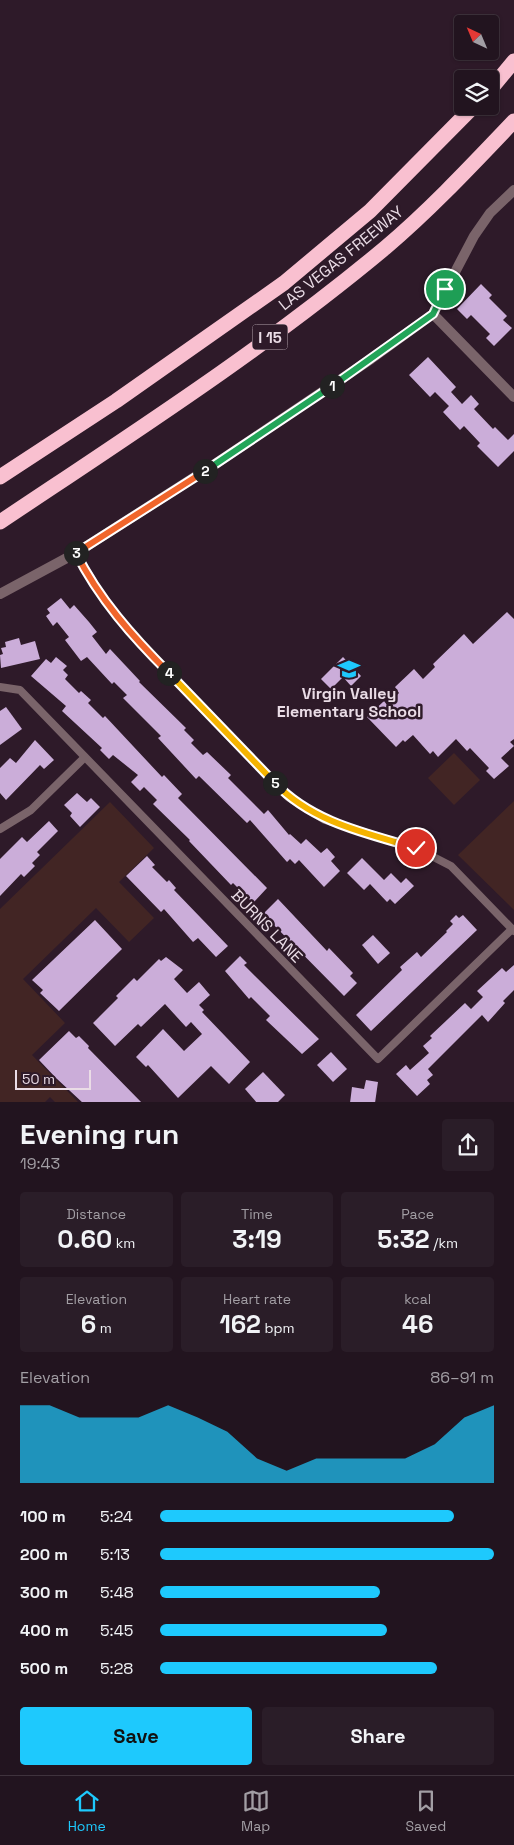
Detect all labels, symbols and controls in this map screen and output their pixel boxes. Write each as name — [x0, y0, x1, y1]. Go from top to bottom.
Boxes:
north arrow — [454, 15, 499, 60]
map controls — [454, 15, 499, 115]
button: layers — [454, 70, 499, 115]
street label: LAS VEGAS FREEWAY — [274, 201, 408, 315]
pin — [424, 268, 466, 310]
icon: arrive — [431, 275, 459, 303]
road number: I 15 — [252, 324, 288, 350]
pin: 1 — [320, 374, 344, 398]
text: 1 — [329, 377, 336, 395]
pin: 2 — [192, 458, 218, 484]
text: 2 — [201, 462, 210, 480]
pin: 3 — [64, 540, 88, 566]
text: 3 — [72, 544, 81, 562]
school or university icon: Virgin Valley Elementary School — [336, 656, 362, 682]
pin: 4 — [156, 660, 182, 686]
text: 4 — [165, 664, 174, 682]
place label: Virgin Valley Elementary School — [277, 683, 421, 722]
pin: 5 — [262, 770, 288, 796]
text: 5 — [271, 774, 280, 792]
pin — [395, 827, 437, 869]
icon: check — [402, 834, 430, 862]
street label: BURNS LANE — [227, 885, 307, 967]
scale bar — [15, 1068, 91, 1091]
text: 50 m — [22, 1070, 55, 1088]
text: Evening run — [20, 1116, 179, 1152]
button: share — [442, 1119, 494, 1171]
text: 19:43 — [20, 1153, 60, 1174]
text: Distance — [67, 1205, 126, 1223]
text: Time — [241, 1205, 273, 1223]
text: Pace — [401, 1205, 434, 1223]
text: 0.60 — [57, 1223, 112, 1255]
text: 3:19 — [232, 1223, 282, 1255]
text: 5:32 — [377, 1223, 430, 1255]
text: km — [112, 1234, 135, 1252]
text: /km — [430, 1234, 458, 1252]
text: Elevation — [66, 1290, 127, 1308]
text: Heart rate — [223, 1290, 291, 1308]
text: kcal — [404, 1290, 431, 1308]
text: 6 — [81, 1308, 96, 1340]
text: 162 — [219, 1308, 261, 1340]
text: 46 — [402, 1308, 433, 1340]
text: m — [96, 1319, 112, 1337]
text: bpm — [261, 1319, 295, 1337]
text: Elevation — [20, 1367, 90, 1388]
text: 86–91 m — [430, 1367, 494, 1388]
text: 100 m — [20, 1506, 66, 1527]
text: 5:24 — [100, 1506, 133, 1527]
text: 200 m — [20, 1544, 68, 1565]
text: 5:13 — [100, 1544, 130, 1565]
text: 300 m — [20, 1582, 68, 1603]
text: 5:48 — [100, 1582, 134, 1603]
text: 400 m — [20, 1620, 69, 1641]
text: 5:45 — [100, 1620, 133, 1641]
text: 500 m — [20, 1658, 68, 1679]
text: 5:28 — [100, 1658, 133, 1679]
button: Save — [20, 1707, 252, 1765]
button: Share — [262, 1707, 494, 1765]
tab: Home — [68, 1787, 106, 1835]
tab: Map — [241, 1787, 270, 1835]
tab: Saved — [406, 1787, 446, 1835]

